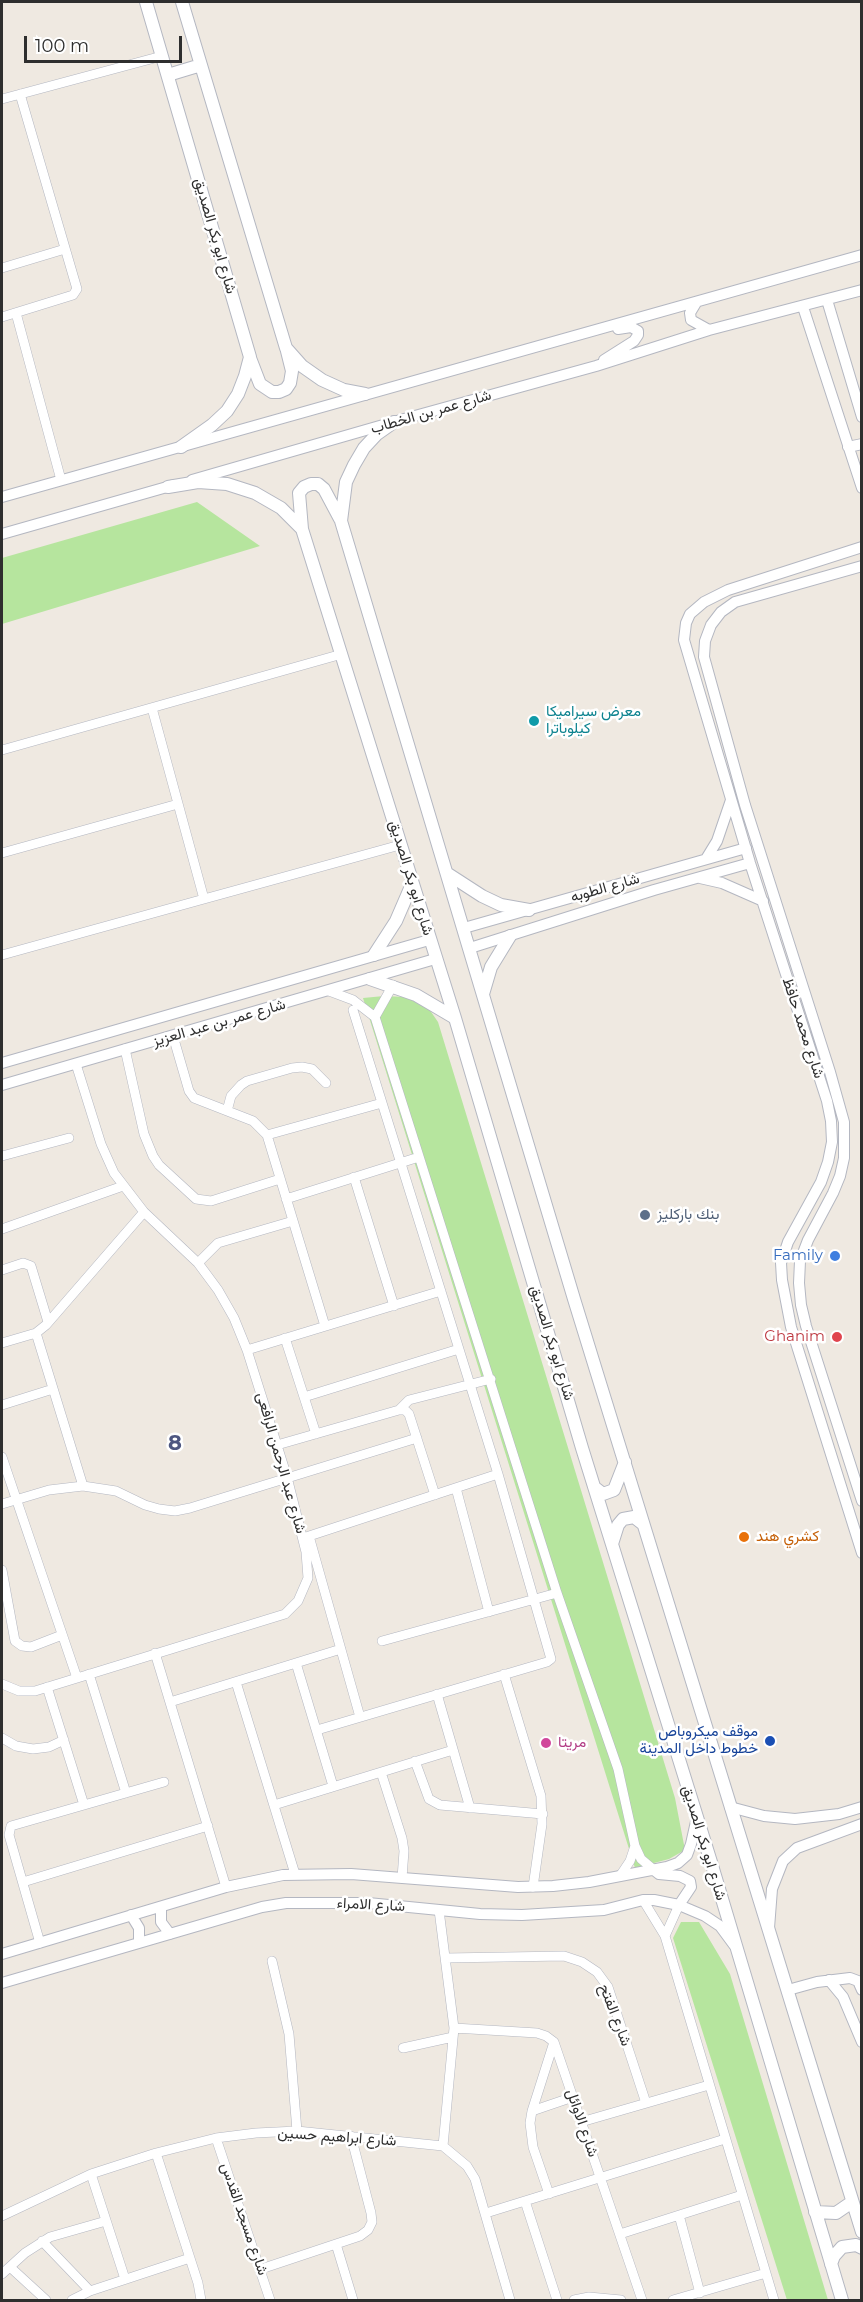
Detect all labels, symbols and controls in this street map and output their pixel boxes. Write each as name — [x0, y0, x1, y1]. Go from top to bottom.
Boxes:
scale bar — [27, 24, 184, 62]
text: 100 m — [35, 35, 89, 57]
street label: شارع ابو بكر الصديق — [190, 176, 240, 296]
street label: شارع عمر بن الخطاب — [369, 386, 493, 438]
place label: معرض سيراميكا كيلوباترا — [546, 703, 641, 738]
marker: معرض سيراميكا كيلوباترا — [527, 714, 541, 728]
street label: شارع ابو بكر الصديق — [385, 818, 437, 938]
street label: شارع الطوبه — [568, 870, 642, 906]
street label: شارع محمد حافظ — [778, 975, 828, 1081]
street label: شارع عمر بن عبد العزيز — [150, 995, 288, 1051]
place label: بنك باركليز — [657, 1206, 719, 1224]
marker: بنك باركليز — [638, 1208, 652, 1222]
place label: Family — [773, 1247, 823, 1265]
marker: Family — [828, 1249, 842, 1263]
street label: شارع ابو بكر الصديق — [526, 1283, 578, 1403]
place label: Ghanim — [764, 1328, 825, 1346]
marker: Ghanim — [830, 1330, 844, 1344]
street label: شارع عبد الرحمن الرافعى — [252, 1390, 310, 1536]
district label: 8 — [168, 1431, 182, 1457]
place label: كشري هند — [756, 1528, 819, 1546]
marker: كشري هند — [737, 1530, 751, 1544]
place label: موقف ميكروباص خطوط داخل المدينة — [640, 1723, 758, 1758]
place label: مريتا — [558, 1734, 586, 1752]
marker: موقف ميكروباص خطوط داخل المدينة — [763, 1734, 777, 1748]
marker: مريتا — [539, 1736, 553, 1750]
street label: شارع ابو بكر الصديق — [678, 1783, 730, 1903]
street label: شارع الامراء — [336, 1894, 406, 1916]
street label: شارع الفتح — [595, 1981, 635, 2049]
street label: شارع الاوائل — [562, 2087, 602, 2159]
street label: شارع ابراهيم حسين — [277, 2124, 397, 2150]
street label: شارع مسجد القدس — [216, 2160, 272, 2278]

